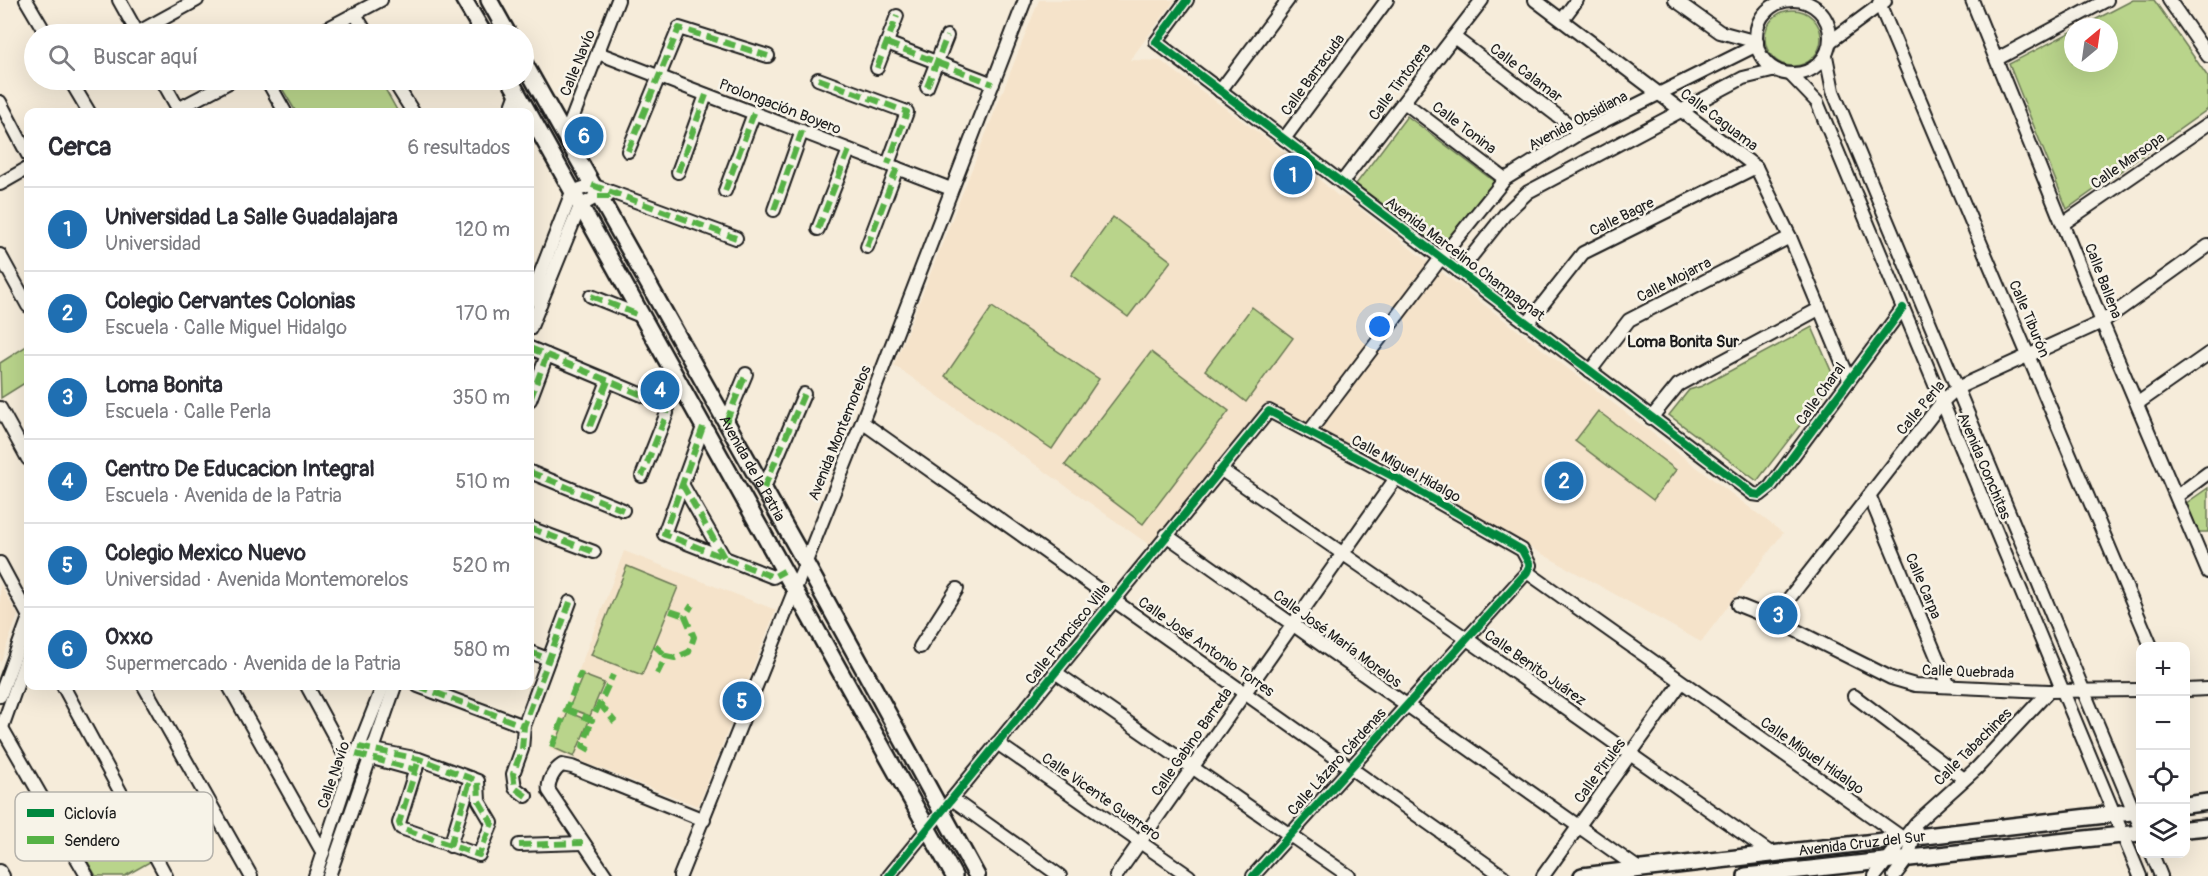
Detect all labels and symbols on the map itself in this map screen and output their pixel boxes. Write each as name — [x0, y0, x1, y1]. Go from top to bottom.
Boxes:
north arrow — [2064, 18, 2118, 72]
street label: Calle Navío — [556, 27, 600, 99]
street label: Calle Barracuda — [1277, 30, 1349, 120]
street label: Calle Tintorera — [1365, 39, 1435, 124]
street label: Calle Calamar — [1486, 39, 1567, 107]
street label: Prolongación Boyero — [716, 75, 844, 139]
street label: Calle Caguama — [1676, 85, 1762, 155]
street label: Avenida Obsidiana — [1525, 87, 1631, 155]
street label: Calle Tonina — [1428, 98, 1500, 158]
pin: 6 — [564, 114, 604, 158]
street label: Calle Marsopa — [2087, 129, 2169, 193]
pin: 1 — [1274, 152, 1312, 198]
street label: Avenida Marcelino Champagnat — [1381, 193, 1549, 326]
street label: Calle Bagre — [1587, 193, 1658, 241]
street label: Calle Ballena — [2080, 241, 2126, 321]
street label: Calle Mojarra — [1634, 253, 1714, 307]
street label: Calle Tiburón — [2004, 278, 2054, 360]
your location — [1365, 312, 1394, 341]
district label: Loma Bonita Sur — [1627, 332, 1739, 352]
street label: Calle Charal — [1792, 359, 1850, 429]
street label: Avenida Montemorelos — [804, 362, 876, 503]
pin: 4 — [640, 368, 680, 412]
street label: Calle Perla — [1893, 377, 1949, 439]
street label: Avenida Conchitas — [1953, 410, 2015, 523]
street label: Avenida de la Patria — [715, 412, 790, 525]
street label: Calle Miguel Hidalgo — [1348, 431, 1464, 507]
pin: 2 — [1544, 458, 1584, 504]
street label: Calle Carpa — [1901, 550, 1945, 622]
street label: Calle Francisco Villa — [1021, 579, 1115, 689]
street label: Calle José María Morelos — [1269, 586, 1405, 692]
pin: 3 — [1758, 592, 1798, 638]
street label: Calle José Antonio Torres — [1134, 593, 1278, 701]
street label: Calle Benito Juárez — [1480, 626, 1590, 710]
street label: Calle Quebrada — [1922, 661, 2014, 683]
pin: 5 — [722, 678, 762, 724]
street label: Calle Gabino Barreda — [1147, 684, 1237, 800]
street label: Calle Lázaro Cárdenas — [1284, 704, 1391, 820]
street label: Calle Tabachines — [1930, 704, 2016, 790]
street label: Calle Miguel Hidalgo — [1756, 713, 1868, 799]
street label: Calle Pirules — [1570, 735, 1630, 807]
street label: Calle Navío — [314, 739, 354, 811]
street label: Calle Vicente Guerrero — [1038, 749, 1164, 845]
legend — [15, 792, 213, 861]
text: Ciclovía — [64, 804, 116, 824]
street label: Avenida Cruz del Sur — [1797, 826, 1928, 860]
text: Sendero — [64, 831, 120, 851]

